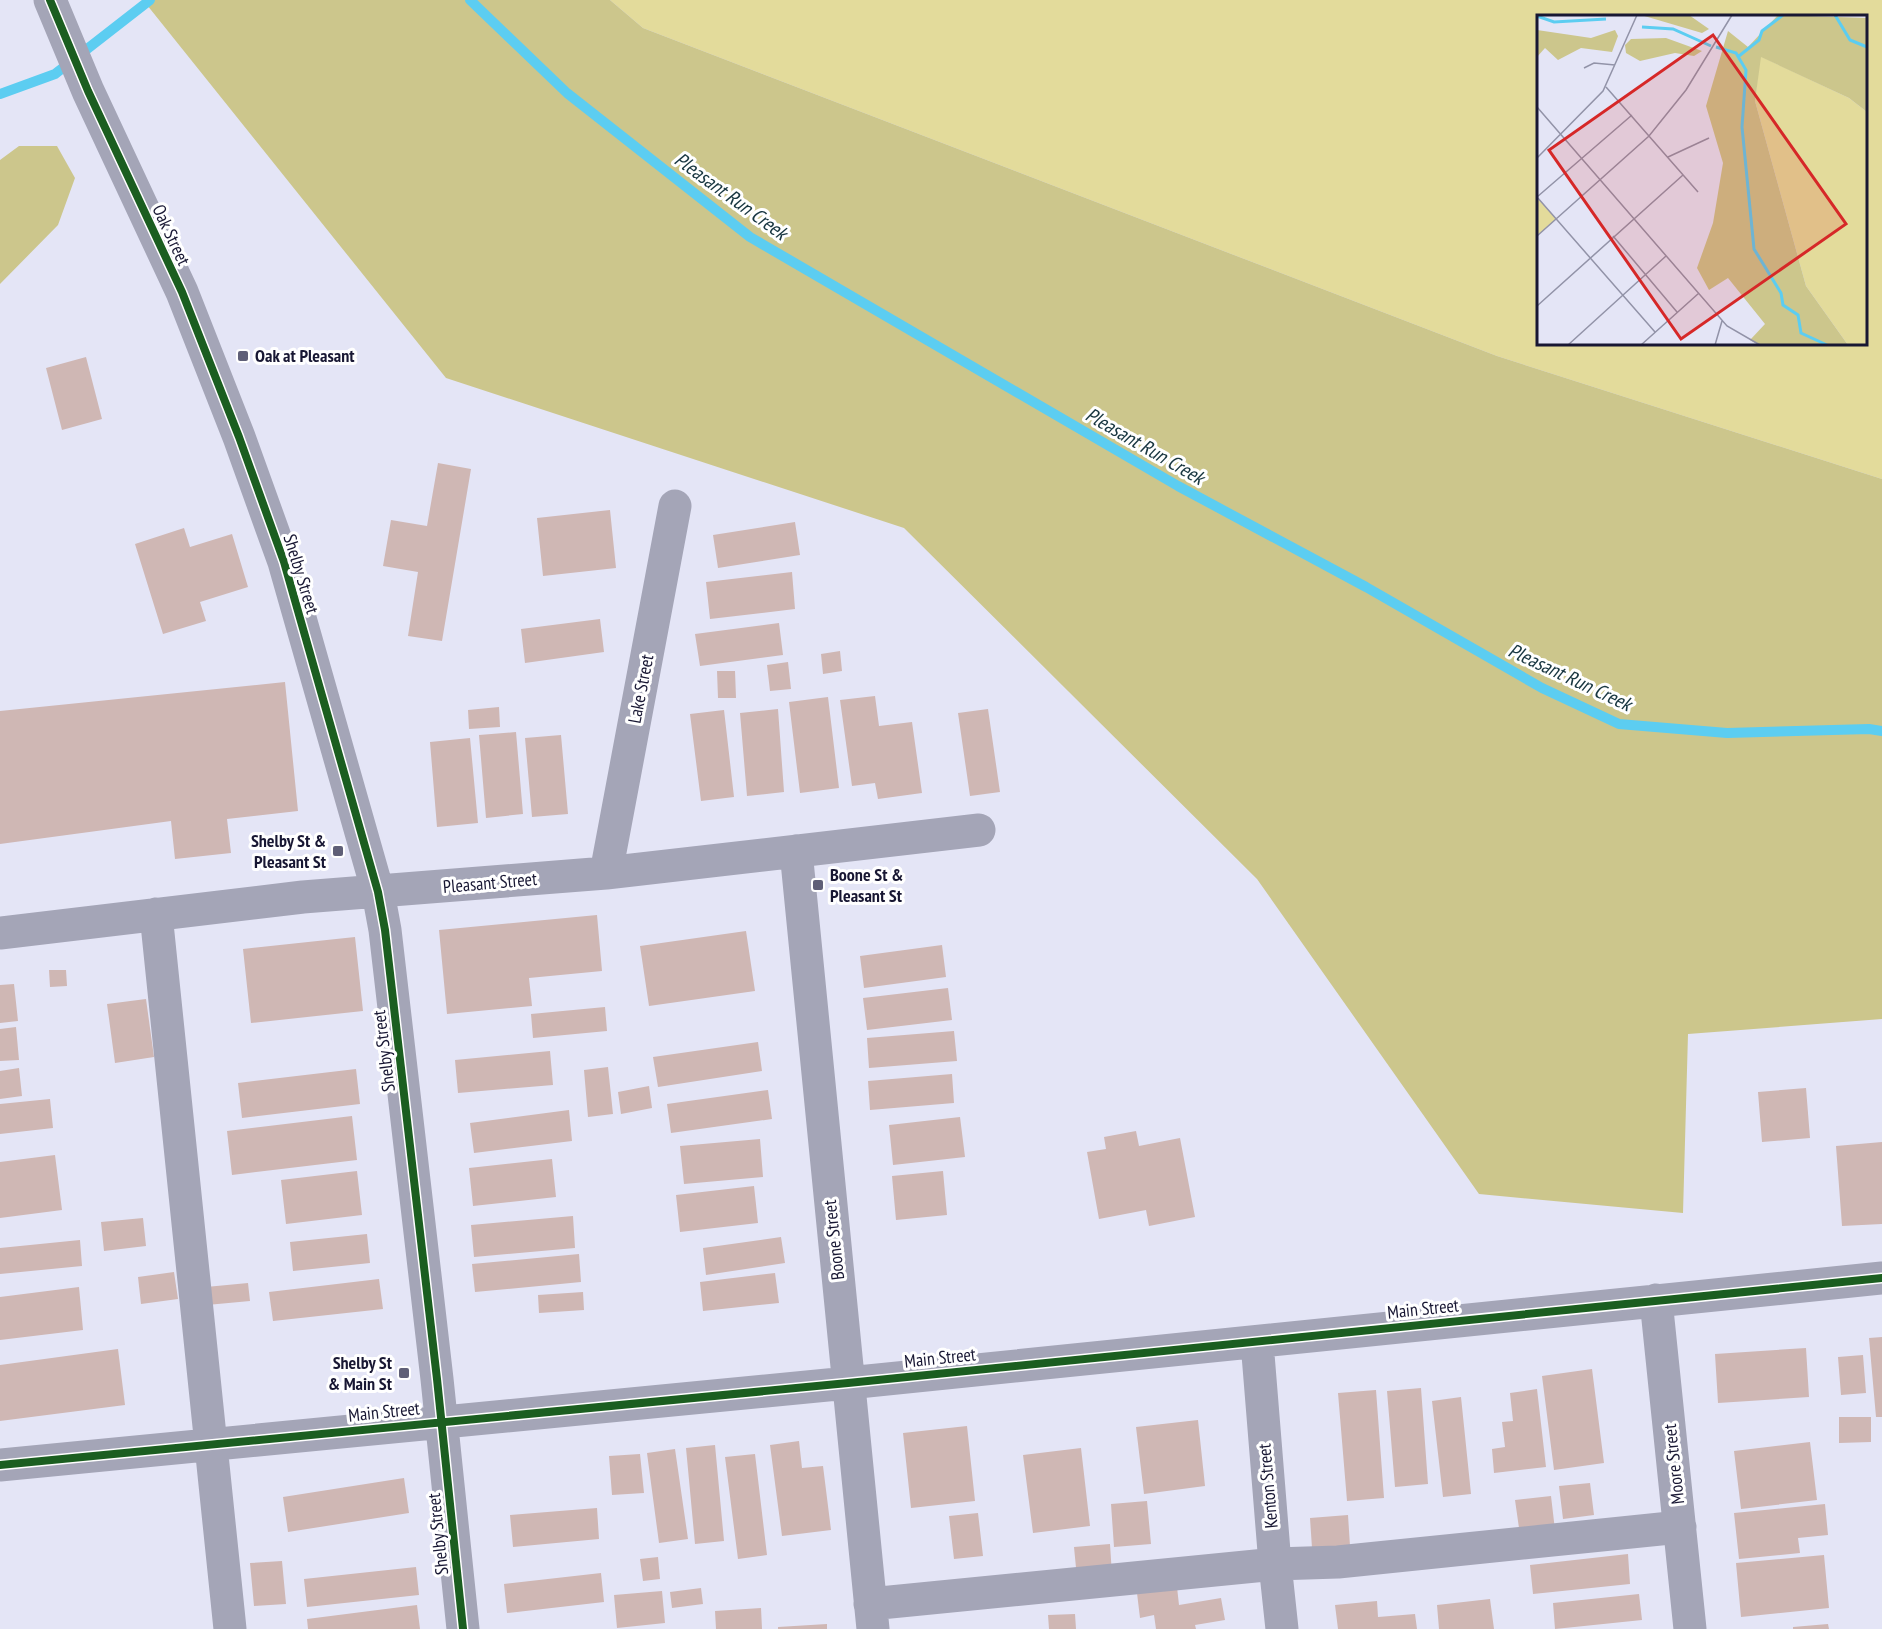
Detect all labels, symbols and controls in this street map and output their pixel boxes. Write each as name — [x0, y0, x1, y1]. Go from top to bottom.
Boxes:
inset map — [1537, 15, 1867, 345]
water label: Pleasant Run Creek — [670, 146, 794, 247]
street label: Oak Street — [147, 201, 196, 269]
place label: Oak at Pleasant — [255, 344, 355, 367]
marker: Oak at Pleasant — [236, 349, 250, 363]
water label: Pleasant Run Creek — [1081, 401, 1211, 492]
street label: Shelby Street — [278, 531, 325, 617]
water label: Pleasant Run Creek — [1504, 637, 1638, 718]
street label: Lake Street — [623, 652, 658, 725]
place label: Shelby St & Pleasant St — [251, 829, 327, 873]
marker: Shelby St & Pleasant St — [331, 844, 345, 858]
place label: Boone St & Pleasant St — [830, 863, 903, 907]
street label: Pleasant Street — [442, 867, 538, 898]
marker: Boone St & Pleasant St — [811, 878, 825, 892]
street label: Shelby Street — [367, 1009, 400, 1093]
street label: Boone Street — [818, 1199, 849, 1281]
street label: Main Street — [1386, 1293, 1460, 1324]
street label: Main Street — [903, 1342, 977, 1373]
place label: Shelby St & Main St — [328, 1351, 393, 1395]
marker: Shelby St & Main St — [397, 1366, 411, 1380]
street label: Main Street — [347, 1396, 421, 1427]
street label: Moore Street — [1658, 1423, 1689, 1505]
street label: Kenton Street — [1252, 1443, 1283, 1529]
street label: Shelby Street — [422, 1492, 453, 1576]

